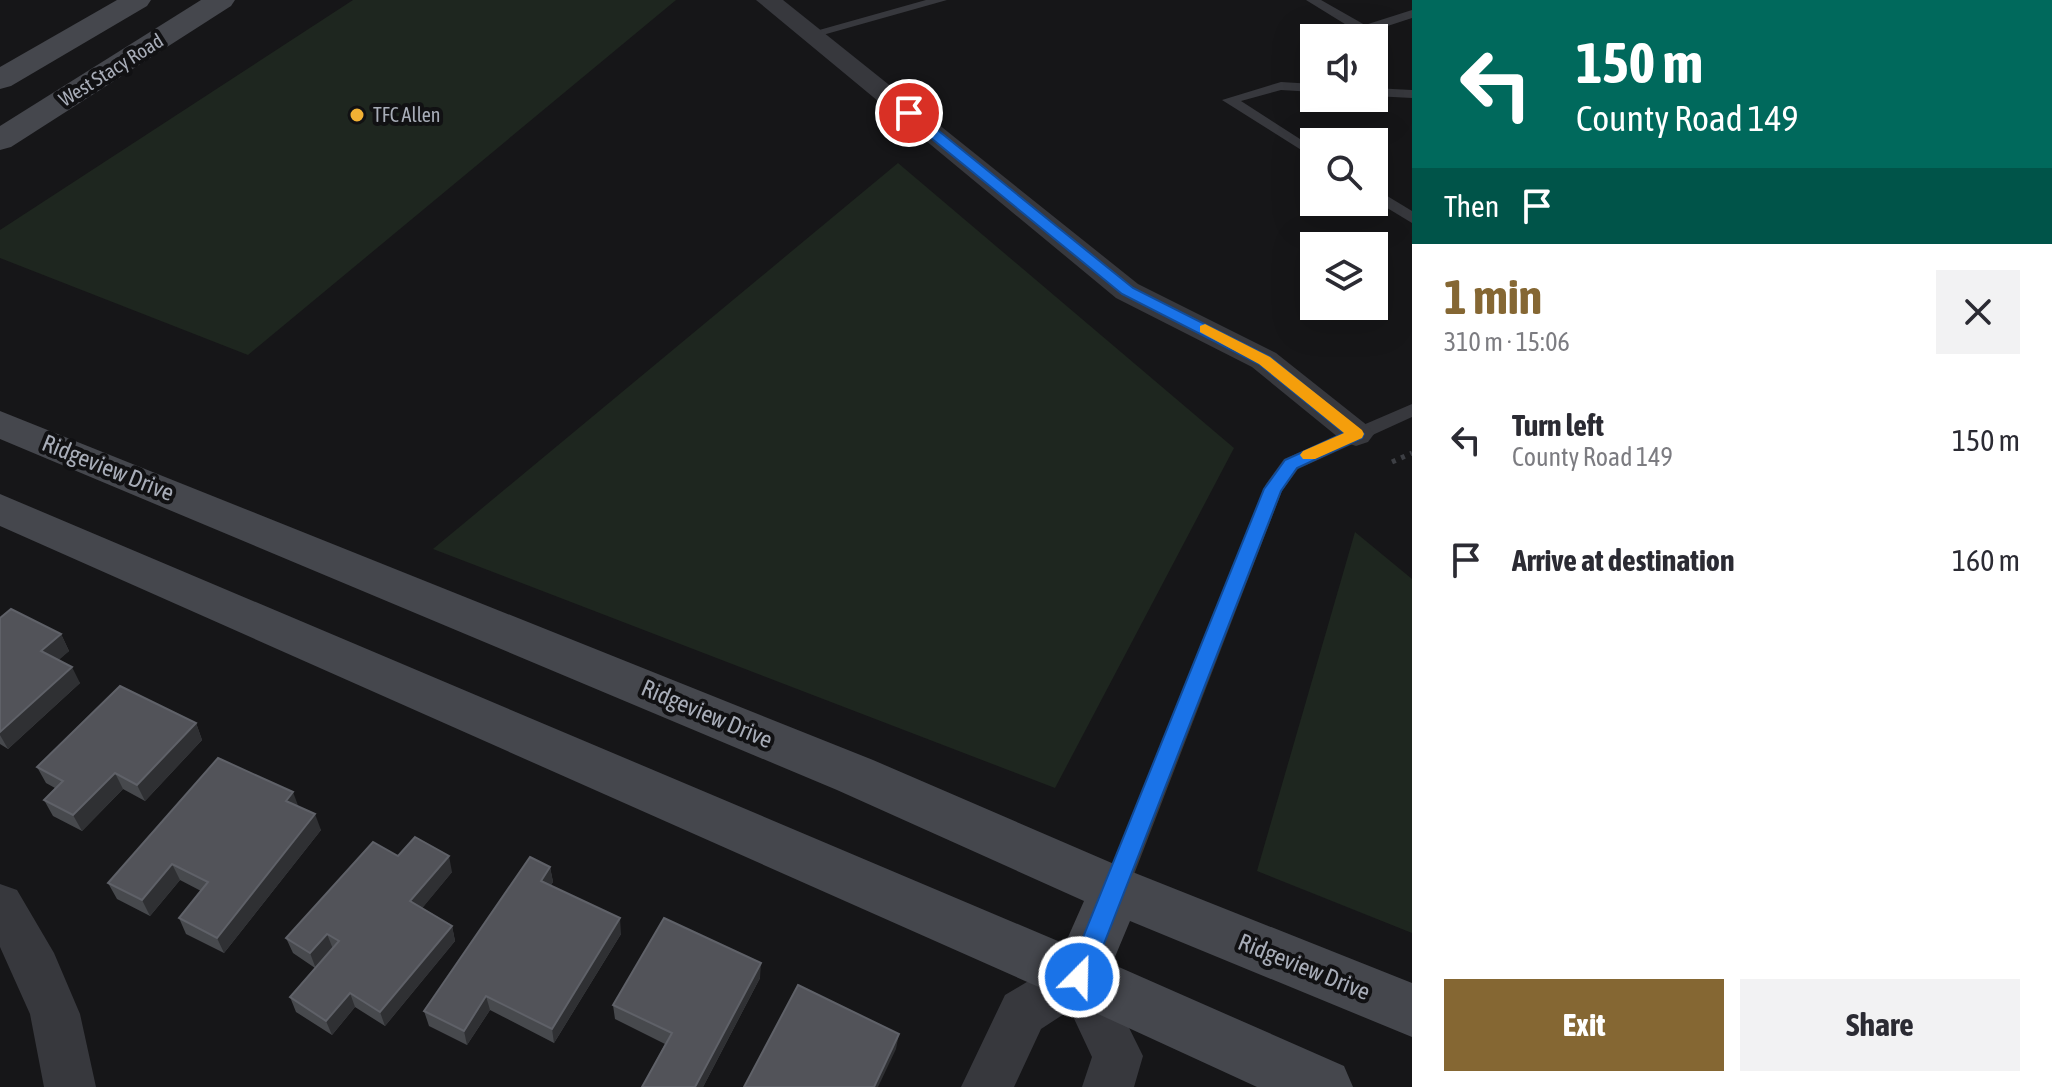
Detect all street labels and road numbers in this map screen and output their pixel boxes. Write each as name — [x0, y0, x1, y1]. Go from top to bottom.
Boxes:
street label: West Stacy Road — [54, 28, 167, 111]
street label: Ridgeview Drive — [38, 429, 178, 506]
street label: Ridgeview Drive — [638, 674, 777, 753]
street label: Ridgeview Drive — [1234, 928, 1374, 1005]

